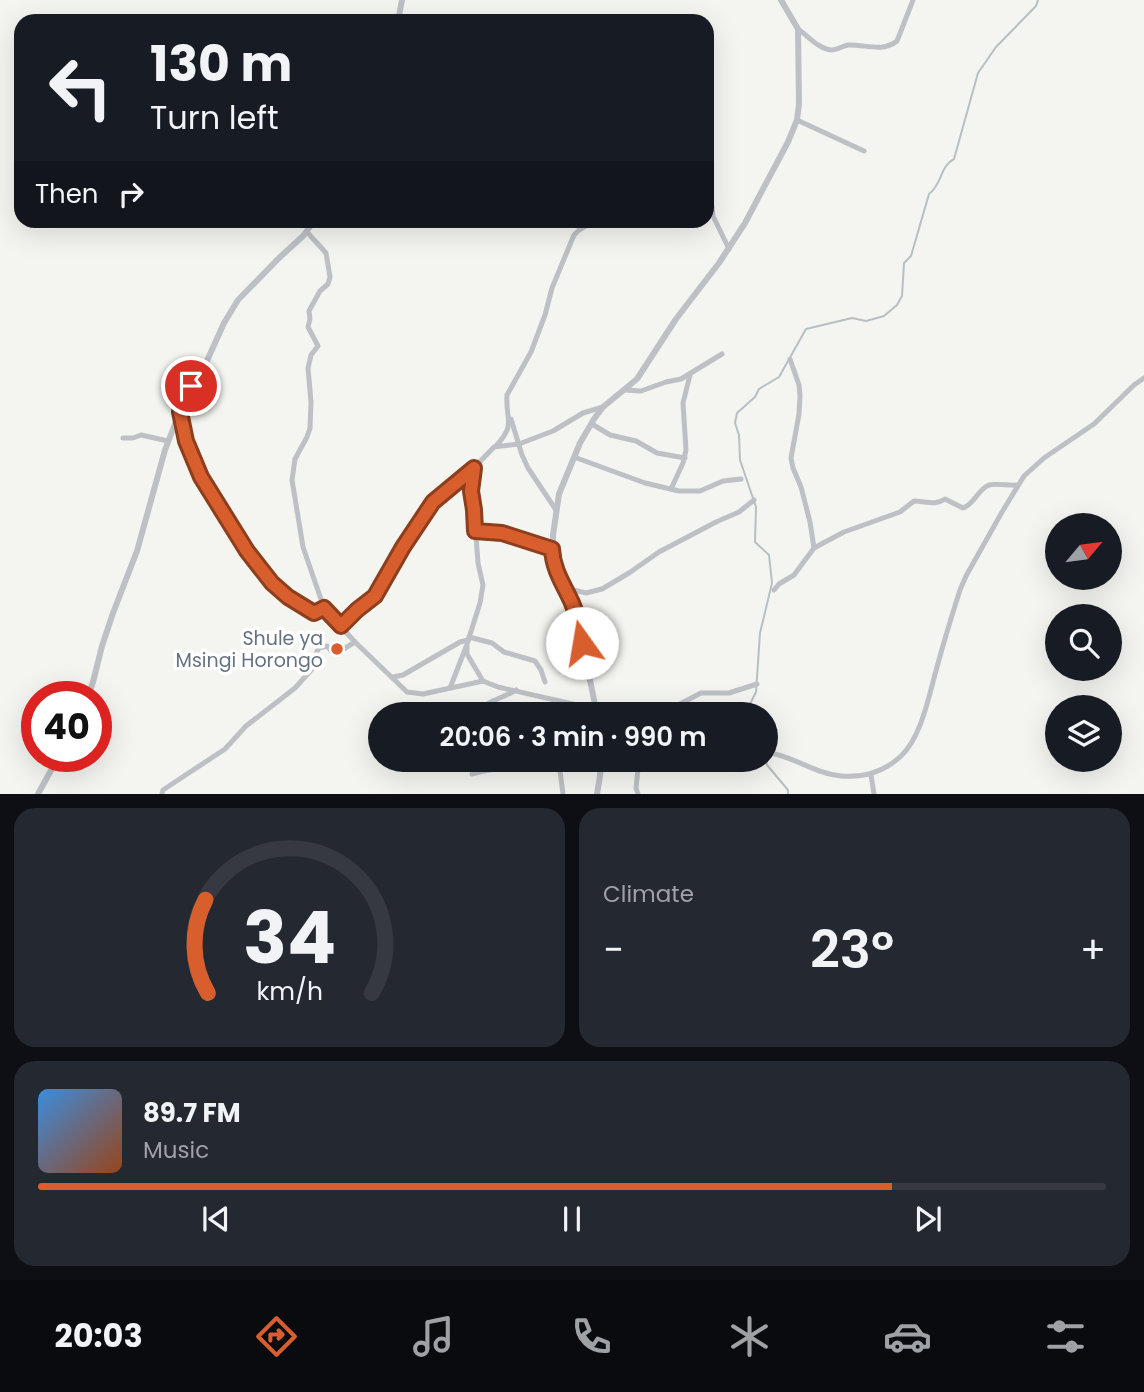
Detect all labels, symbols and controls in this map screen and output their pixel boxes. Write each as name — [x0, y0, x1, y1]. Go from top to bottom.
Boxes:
text: 130 m — [150, 30, 292, 98]
icon: left — [35, 42, 126, 133]
text: Turn left — [150, 95, 279, 140]
icon: right — [112, 175, 150, 213]
text: Then — [35, 176, 98, 212]
pin — [161, 356, 221, 416]
icon: arrive — [172, 367, 210, 405]
north arrow — [1045, 513, 1122, 590]
map controls — [1045, 513, 1122, 772]
button: search — [1045, 604, 1122, 681]
position arrow — [545, 606, 619, 680]
place label: Shule ya Msingi Horongo — [176, 625, 323, 674]
marker: Shule ya Msingi Horongo — [329, 641, 345, 657]
speed limit sign: 40 — [21, 681, 112, 772]
button: layers — [1045, 695, 1122, 772]
text: 20:06 · 3 min · 990 m — [440, 719, 707, 755]
text: Climate — [603, 878, 694, 910]
text: 34 — [243, 888, 336, 989]
text: 23° — [810, 913, 894, 986]
text: − — [603, 923, 624, 976]
text: + — [1080, 923, 1106, 976]
text: km/h — [256, 974, 323, 1009]
text: 89.7 FM — [143, 1095, 241, 1131]
text: Music — [143, 1134, 209, 1166]
icon: previous — [197, 1200, 235, 1238]
icon: pause — [553, 1200, 591, 1238]
icon: next — [909, 1200, 947, 1238]
icon: directions — [252, 1312, 301, 1361]
icon: music — [409, 1312, 458, 1361]
icon: phone — [567, 1312, 616, 1361]
icon: climate — [725, 1312, 774, 1361]
icon: car — [883, 1312, 932, 1361]
icon: filters — [1041, 1312, 1090, 1361]
text: 20:03 — [54, 1313, 143, 1358]

